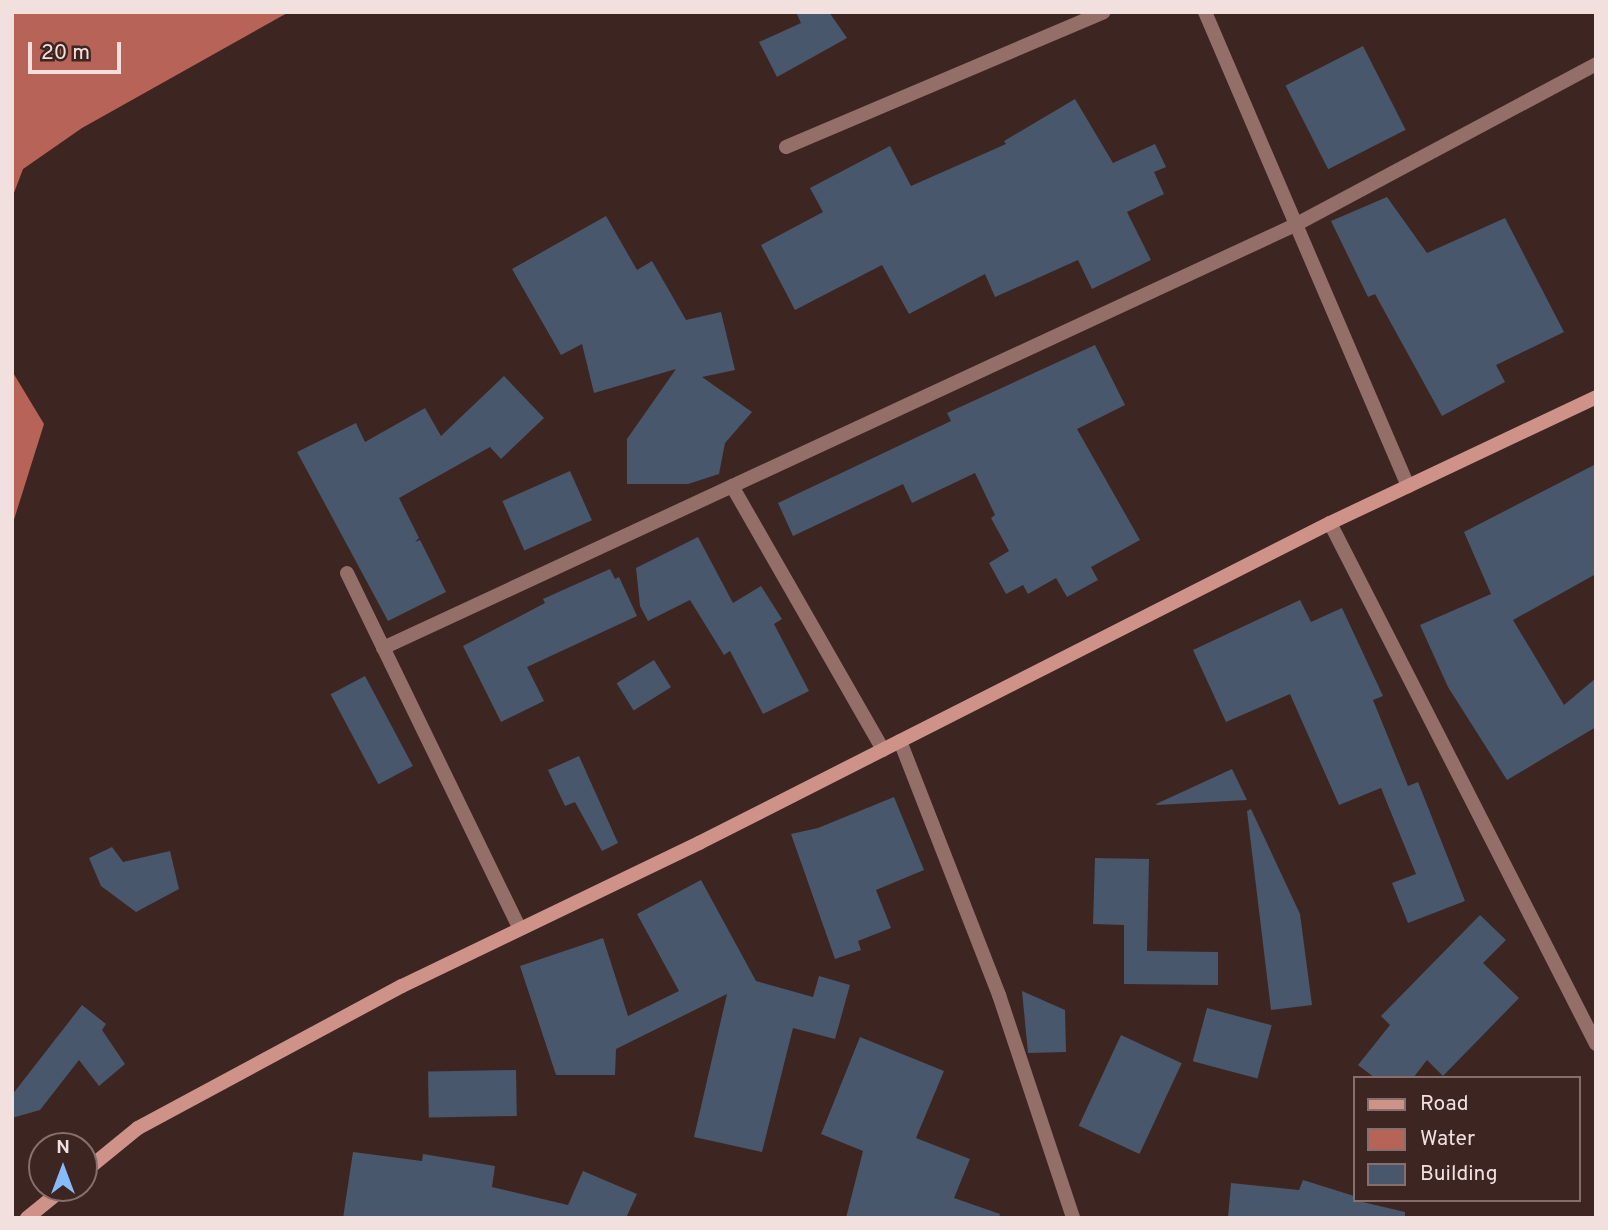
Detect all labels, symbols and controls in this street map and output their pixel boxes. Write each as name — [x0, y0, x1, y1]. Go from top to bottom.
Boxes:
scale bar — [32, 28, 124, 72]
text: 20 m — [41, 40, 90, 67]
legend — [1352, 1076, 1580, 1202]
text: Road — [1420, 1091, 1469, 1118]
text: Water — [1420, 1126, 1475, 1153]
north arrow — [28, 1132, 98, 1202]
text: N — [56, 1136, 70, 1160]
text: Building — [1420, 1161, 1498, 1188]

